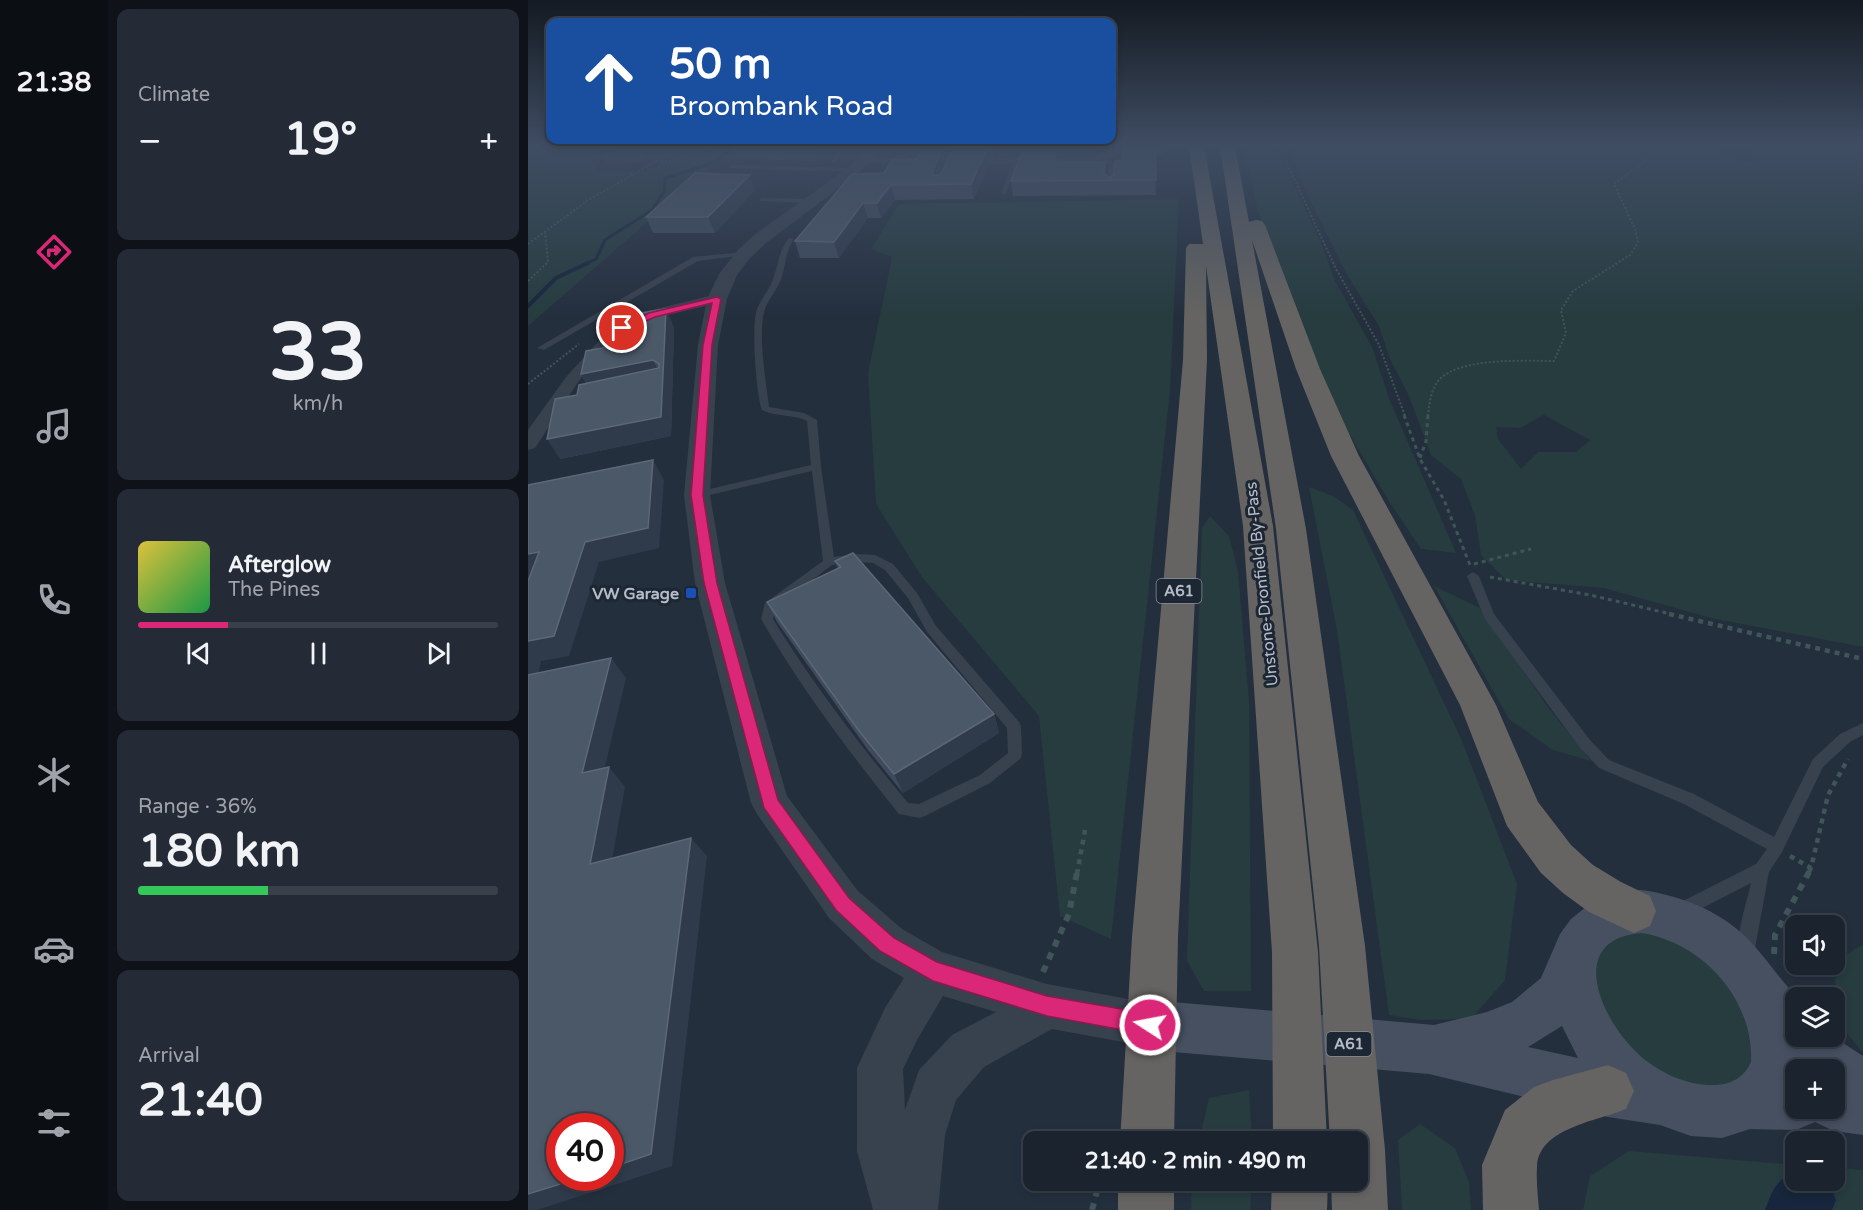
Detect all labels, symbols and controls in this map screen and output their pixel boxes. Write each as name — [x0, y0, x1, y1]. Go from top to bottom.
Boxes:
text: 50 m — [669, 39, 771, 90]
icon: ahead — [570, 42, 648, 120]
text: 21:38 — [17, 66, 91, 99]
text: Climate — [138, 83, 210, 107]
text: Broombank Road — [669, 90, 893, 123]
text: 19° — [284, 113, 357, 167]
text: − — [138, 122, 162, 161]
text: + — [479, 122, 498, 161]
icon: directions — [33, 231, 75, 273]
pin — [596, 302, 647, 353]
text: 33 — [269, 306, 367, 400]
icon: arrive — [605, 311, 638, 344]
text: km/h — [293, 392, 343, 416]
icon: music — [33, 405, 75, 447]
street label: Unstone-Dronfield By-Pass — [1241, 481, 1283, 687]
text: Afterglow — [228, 552, 331, 578]
text: The Pines — [228, 578, 320, 602]
icon: phone — [33, 579, 75, 621]
road number: A61 — [1156, 579, 1202, 603]
place label: VW Garage — [592, 584, 679, 604]
marker: VW Garage — [684, 586, 698, 600]
icon: previous — [182, 637, 215, 670]
icon: pause — [302, 637, 335, 670]
icon: next — [422, 637, 455, 670]
icon: climate — [33, 754, 75, 796]
text: Range · 36% — [138, 795, 257, 819]
text: 180 km — [138, 825, 300, 879]
map controls — [1785, 915, 1845, 1191]
button: sound — [1785, 915, 1845, 975]
icon: car — [33, 928, 75, 970]
button: layers — [1785, 987, 1845, 1047]
position arrow — [1118, 993, 1182, 1057]
road number: A61 — [1326, 1032, 1372, 1056]
text: Arrival — [138, 1044, 200, 1068]
button: + — [1785, 1059, 1845, 1119]
text: 21:40 — [138, 1074, 263, 1128]
icon: filters — [33, 1102, 75, 1144]
speed limit sign: 40 — [546, 1113, 624, 1191]
button: − — [1785, 1131, 1845, 1191]
text: 21:40 · 2 min · 490 m — [1085, 1148, 1306, 1174]

